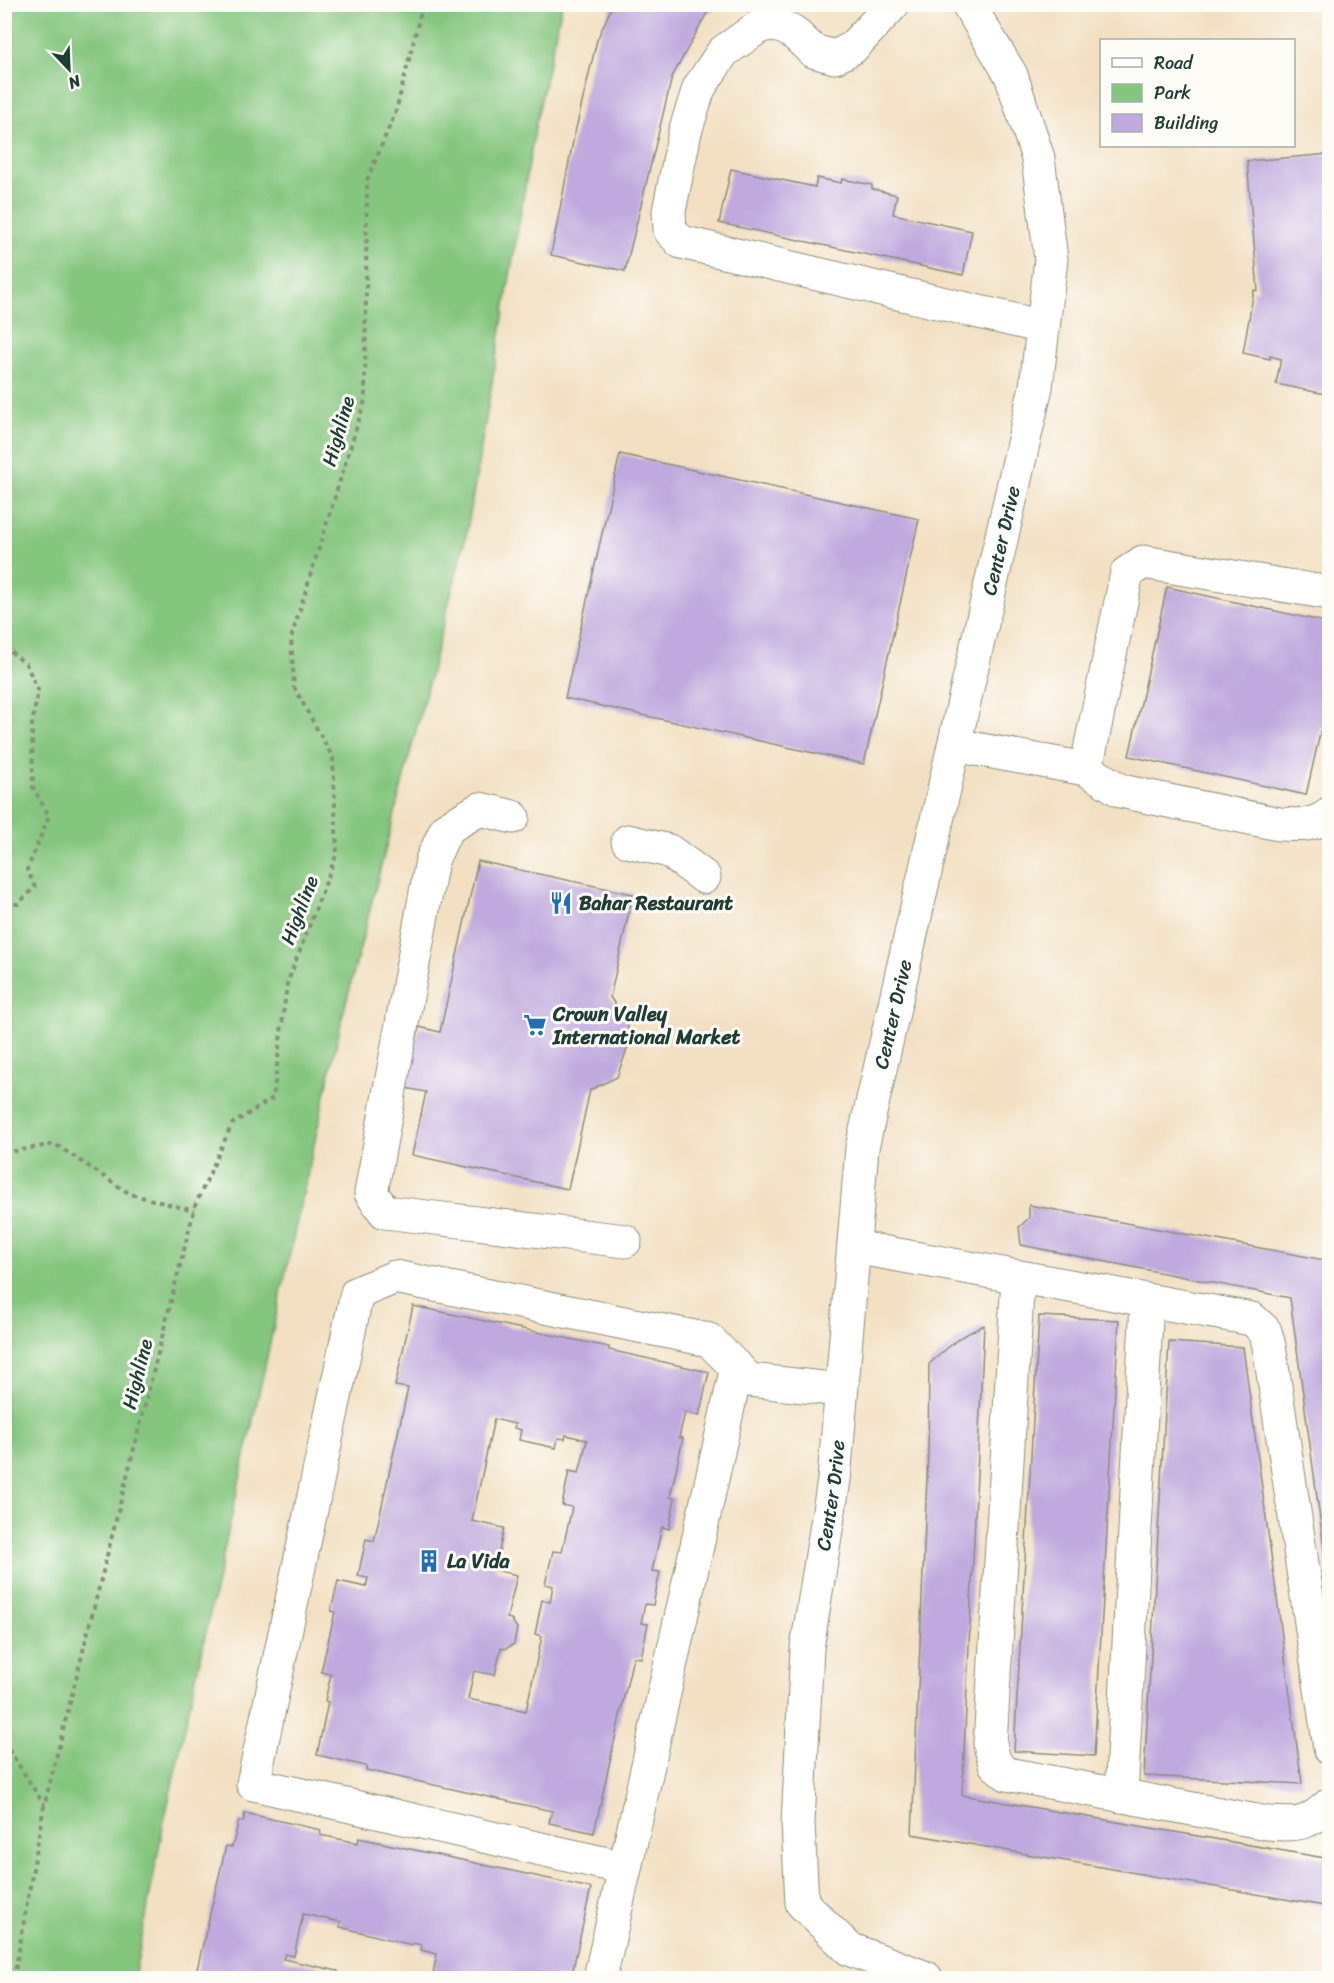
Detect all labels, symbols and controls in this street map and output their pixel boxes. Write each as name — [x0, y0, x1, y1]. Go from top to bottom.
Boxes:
north arrow — [39, 39, 99, 99]
legend — [1100, 39, 1295, 147]
text: Road — [1154, 47, 1194, 79]
text: N — [63, 66, 86, 98]
text: Park — [1154, 77, 1191, 109]
text: Building — [1154, 107, 1218, 139]
street label: Highline — [312, 391, 365, 471]
street label: Center Drive — [972, 482, 1031, 599]
street label: Highline — [270, 870, 329, 950]
place label: Bahar Restaurant — [579, 886, 733, 921]
restaurant icon: Bahar Restaurant — [548, 890, 574, 916]
street label: Center Drive — [864, 956, 923, 1072]
place label: Crown Valley International Market — [552, 997, 740, 1055]
supermarket icon: Crown Valley International Market — [522, 1012, 548, 1038]
street label: Highline — [112, 1335, 163, 1413]
street label: Center Drive — [806, 1439, 855, 1553]
place label: La Vida — [447, 1544, 510, 1579]
building icon: La Vida — [416, 1548, 442, 1574]

